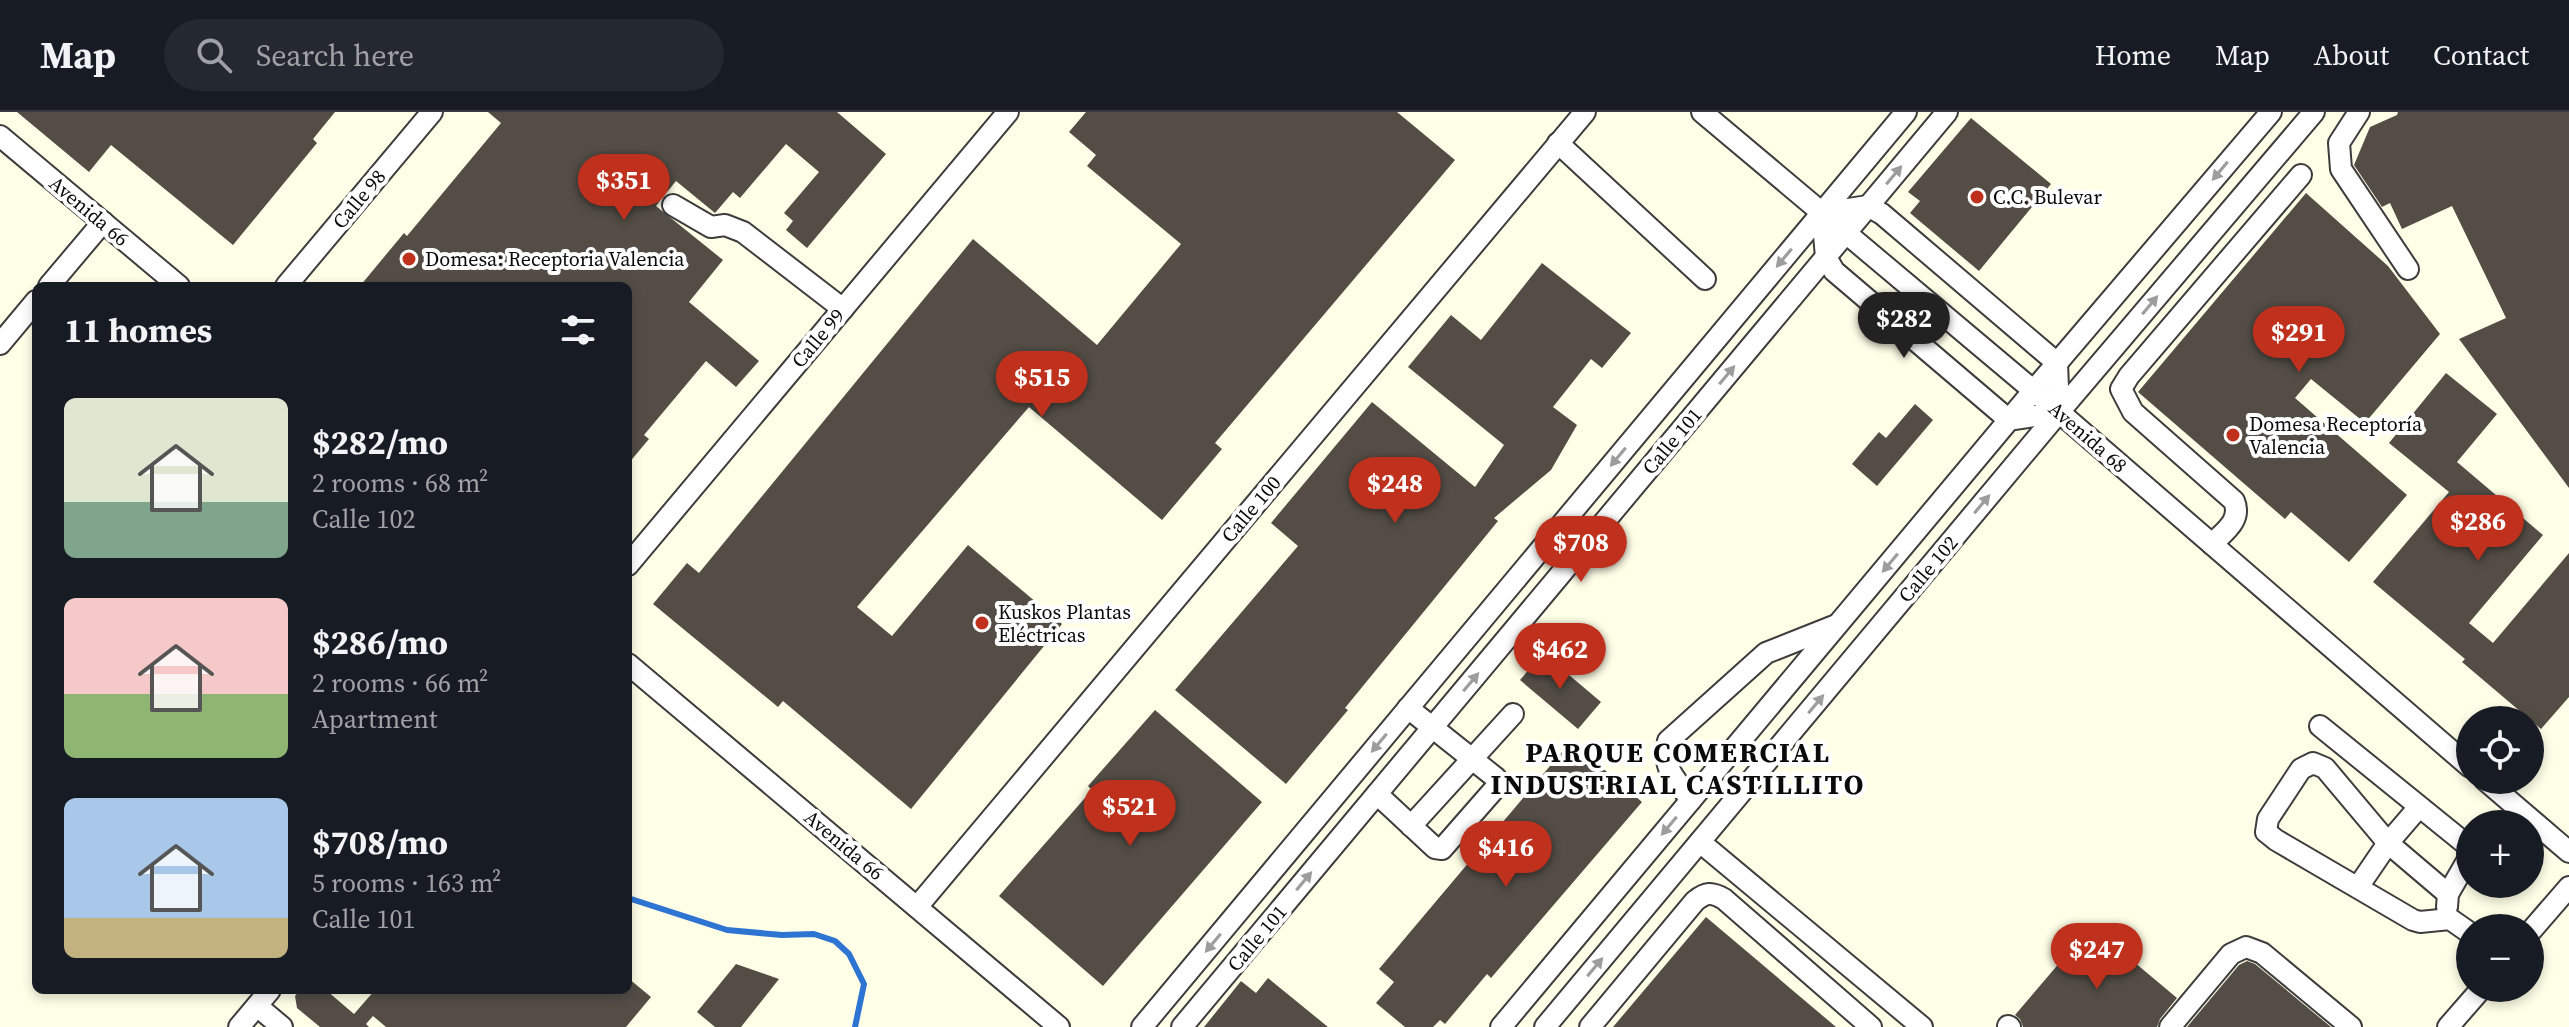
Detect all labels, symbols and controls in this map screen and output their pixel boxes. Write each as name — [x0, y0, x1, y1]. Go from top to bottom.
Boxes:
search box — [164, 19, 724, 91]
text: Map — [40, 29, 116, 81]
icon: search — [192, 33, 236, 77]
text: Search here — [256, 35, 414, 76]
text: Home — [2095, 36, 2171, 74]
text: Map — [2215, 36, 2270, 74]
text: About — [2314, 36, 2389, 74]
text: Contact — [2433, 36, 2529, 74]
pin: $351 — [577, 154, 671, 222]
one-way arrow — [2212, 161, 2229, 181]
text: $351 — [596, 162, 652, 198]
street label: Calle 98 — [326, 163, 392, 235]
one-way arrow — [1885, 166, 1902, 186]
street label: Avenida 66 — [43, 169, 135, 253]
place label: C.C. Bulevar — [1993, 183, 2102, 211]
marker: C.C. Bulevar — [1968, 188, 1986, 206]
place label: Domesa: Receptoria Valencia — [425, 245, 685, 273]
one-way arrow — [1776, 248, 1793, 268]
marker: Domesa: Receptoria Valencia — [400, 250, 418, 268]
pin: $282 — [1857, 292, 1951, 360]
one-way arrow — [2141, 296, 2158, 316]
text: $282 — [1876, 300, 1932, 336]
street label: Calle 99 — [785, 302, 851, 374]
pin: $291 — [2252, 306, 2346, 374]
text: 11 homes — [64, 307, 212, 353]
icon: filters — [556, 308, 600, 352]
text: $291 — [2271, 314, 2327, 350]
pin: $515 — [995, 351, 1089, 419]
text: $515 — [1014, 359, 1070, 395]
one-way arrow — [1718, 365, 1735, 385]
street label: Avenida 68 — [2043, 395, 2133, 479]
street label: Calle 101 — [1636, 402, 1708, 480]
place label: Domesa Receptoría Valencia — [2249, 410, 2423, 461]
text: $282/mo — [312, 419, 448, 465]
marker: Domesa Receptoría Valencia — [2224, 426, 2242, 444]
icon: home — [128, 430, 224, 526]
one-way arrow — [1610, 447, 1627, 467]
pin: $248 — [1348, 457, 1442, 525]
text: 2 rooms · 68 m² — [312, 465, 488, 501]
text: $248 — [1367, 465, 1423, 501]
street label: Calle 100 — [1215, 470, 1287, 548]
one-way arrow — [1973, 494, 1990, 514]
pin: $286 — [2431, 495, 2525, 563]
text: Calle 102 — [312, 501, 415, 537]
text: $286 — [2450, 503, 2506, 539]
pin: $708 — [1534, 516, 1628, 584]
text: $708 — [1553, 524, 1609, 560]
street label: Calle 102 — [1892, 530, 1964, 608]
one-way arrow — [1882, 552, 1899, 572]
place label: Kuskos Plantas Eléctricas — [998, 598, 1131, 649]
marker: Kuskos Plantas Eléctricas — [973, 614, 991, 632]
text: $286/mo — [312, 619, 448, 665]
pin: $462 — [1513, 623, 1607, 691]
icon: home — [128, 630, 224, 726]
text: $462 — [1532, 631, 1588, 667]
text: 2 rooms · 66 m² — [312, 665, 488, 701]
one-way arrow — [1462, 672, 1479, 692]
one-way arrow — [1807, 694, 1824, 714]
text: Apartment — [312, 701, 437, 737]
map controls — [2456, 706, 2544, 1002]
button: locate — [2456, 706, 2544, 794]
one-way arrow — [1371, 733, 1388, 753]
district label: PARQUE COMERCIAL INDUSTRIAL CASTILLITO — [1491, 733, 1865, 803]
pin: $521 — [1083, 780, 1177, 848]
text: $521 — [1102, 788, 1158, 824]
street label: Avenida 66 — [798, 803, 890, 887]
button: + — [2456, 810, 2544, 898]
one-way arrow — [1661, 816, 1678, 836]
text: $708/mo — [312, 819, 448, 865]
pin: $416 — [1459, 821, 1553, 889]
text: $416 — [1478, 829, 1534, 865]
icon: home — [128, 830, 224, 926]
text: 5 rooms · 163 m² — [312, 865, 501, 901]
one-way arrow — [1295, 871, 1312, 891]
street label: Calle 101 — [1221, 899, 1293, 977]
text: Calle 101 — [312, 901, 415, 937]
button: − — [2456, 914, 2544, 1002]
pin: $247 — [2050, 923, 2144, 991]
text: $247 — [2069, 931, 2125, 967]
one-way arrow — [1205, 932, 1222, 952]
one-way arrow — [1586, 958, 1603, 978]

